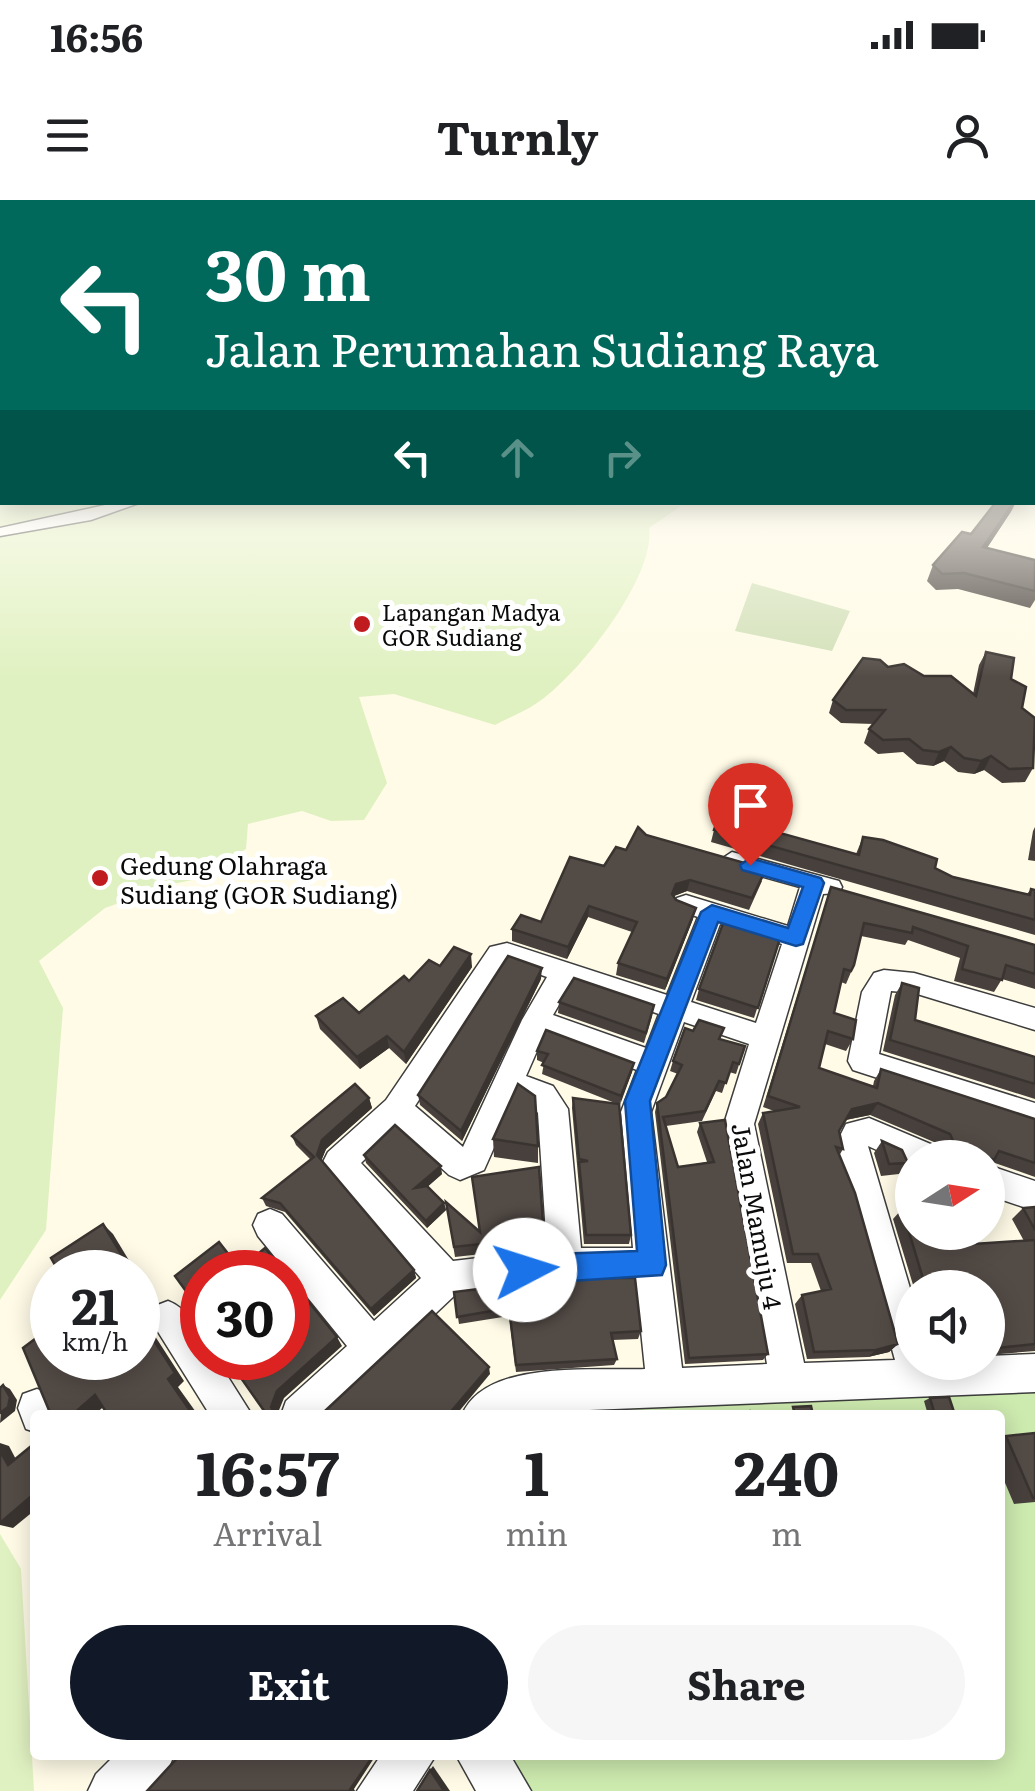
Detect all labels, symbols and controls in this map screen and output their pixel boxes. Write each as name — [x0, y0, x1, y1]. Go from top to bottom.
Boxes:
text: 16:56 — [50, 7, 143, 64]
text: Turnly — [437, 102, 598, 169]
icon: menu — [40, 108, 95, 163]
icon: person — [940, 108, 995, 163]
text: 30 m — [205, 219, 371, 323]
icon: left — [40, 240, 170, 370]
text: Jalan Perumahan Sudiang Raya — [205, 314, 879, 381]
icon: left — [385, 430, 440, 485]
icon: ahead — [490, 430, 545, 485]
icon: right — [595, 430, 650, 485]
place label: Lapangan Madya GOR Sudiang — [382, 595, 561, 653]
marker: Lapangan Madya GOR Sudiang — [351, 613, 373, 635]
pin — [708, 763, 793, 866]
icon: arrive — [723, 778, 778, 833]
place label: Gedung Olahraga Sudiang (GOR Sudiang) — [120, 846, 398, 912]
marker: Gedung Olahraga Sudiang (GOR Sudiang) — [89, 867, 111, 889]
street label: Jalan Mamuju 4 — [723, 1120, 793, 1312]
north arrow — [895, 1140, 1005, 1250]
map controls — [895, 1140, 1005, 1380]
position arrow — [473, 1218, 577, 1322]
speed limit sign: 30 — [180, 1250, 310, 1380]
text: 21 — [71, 1266, 119, 1340]
button: sound — [895, 1270, 1005, 1380]
text: km/h — [62, 1322, 128, 1359]
text: 16:57 — [196, 1425, 339, 1514]
text: 1 — [524, 1425, 549, 1514]
text: 240 — [734, 1425, 839, 1514]
text: Arrival — [213, 1508, 322, 1556]
text: min — [505, 1508, 568, 1556]
text: m — [771, 1508, 802, 1556]
button: Exit — [70, 1625, 508, 1740]
button: Share — [528, 1625, 965, 1740]

